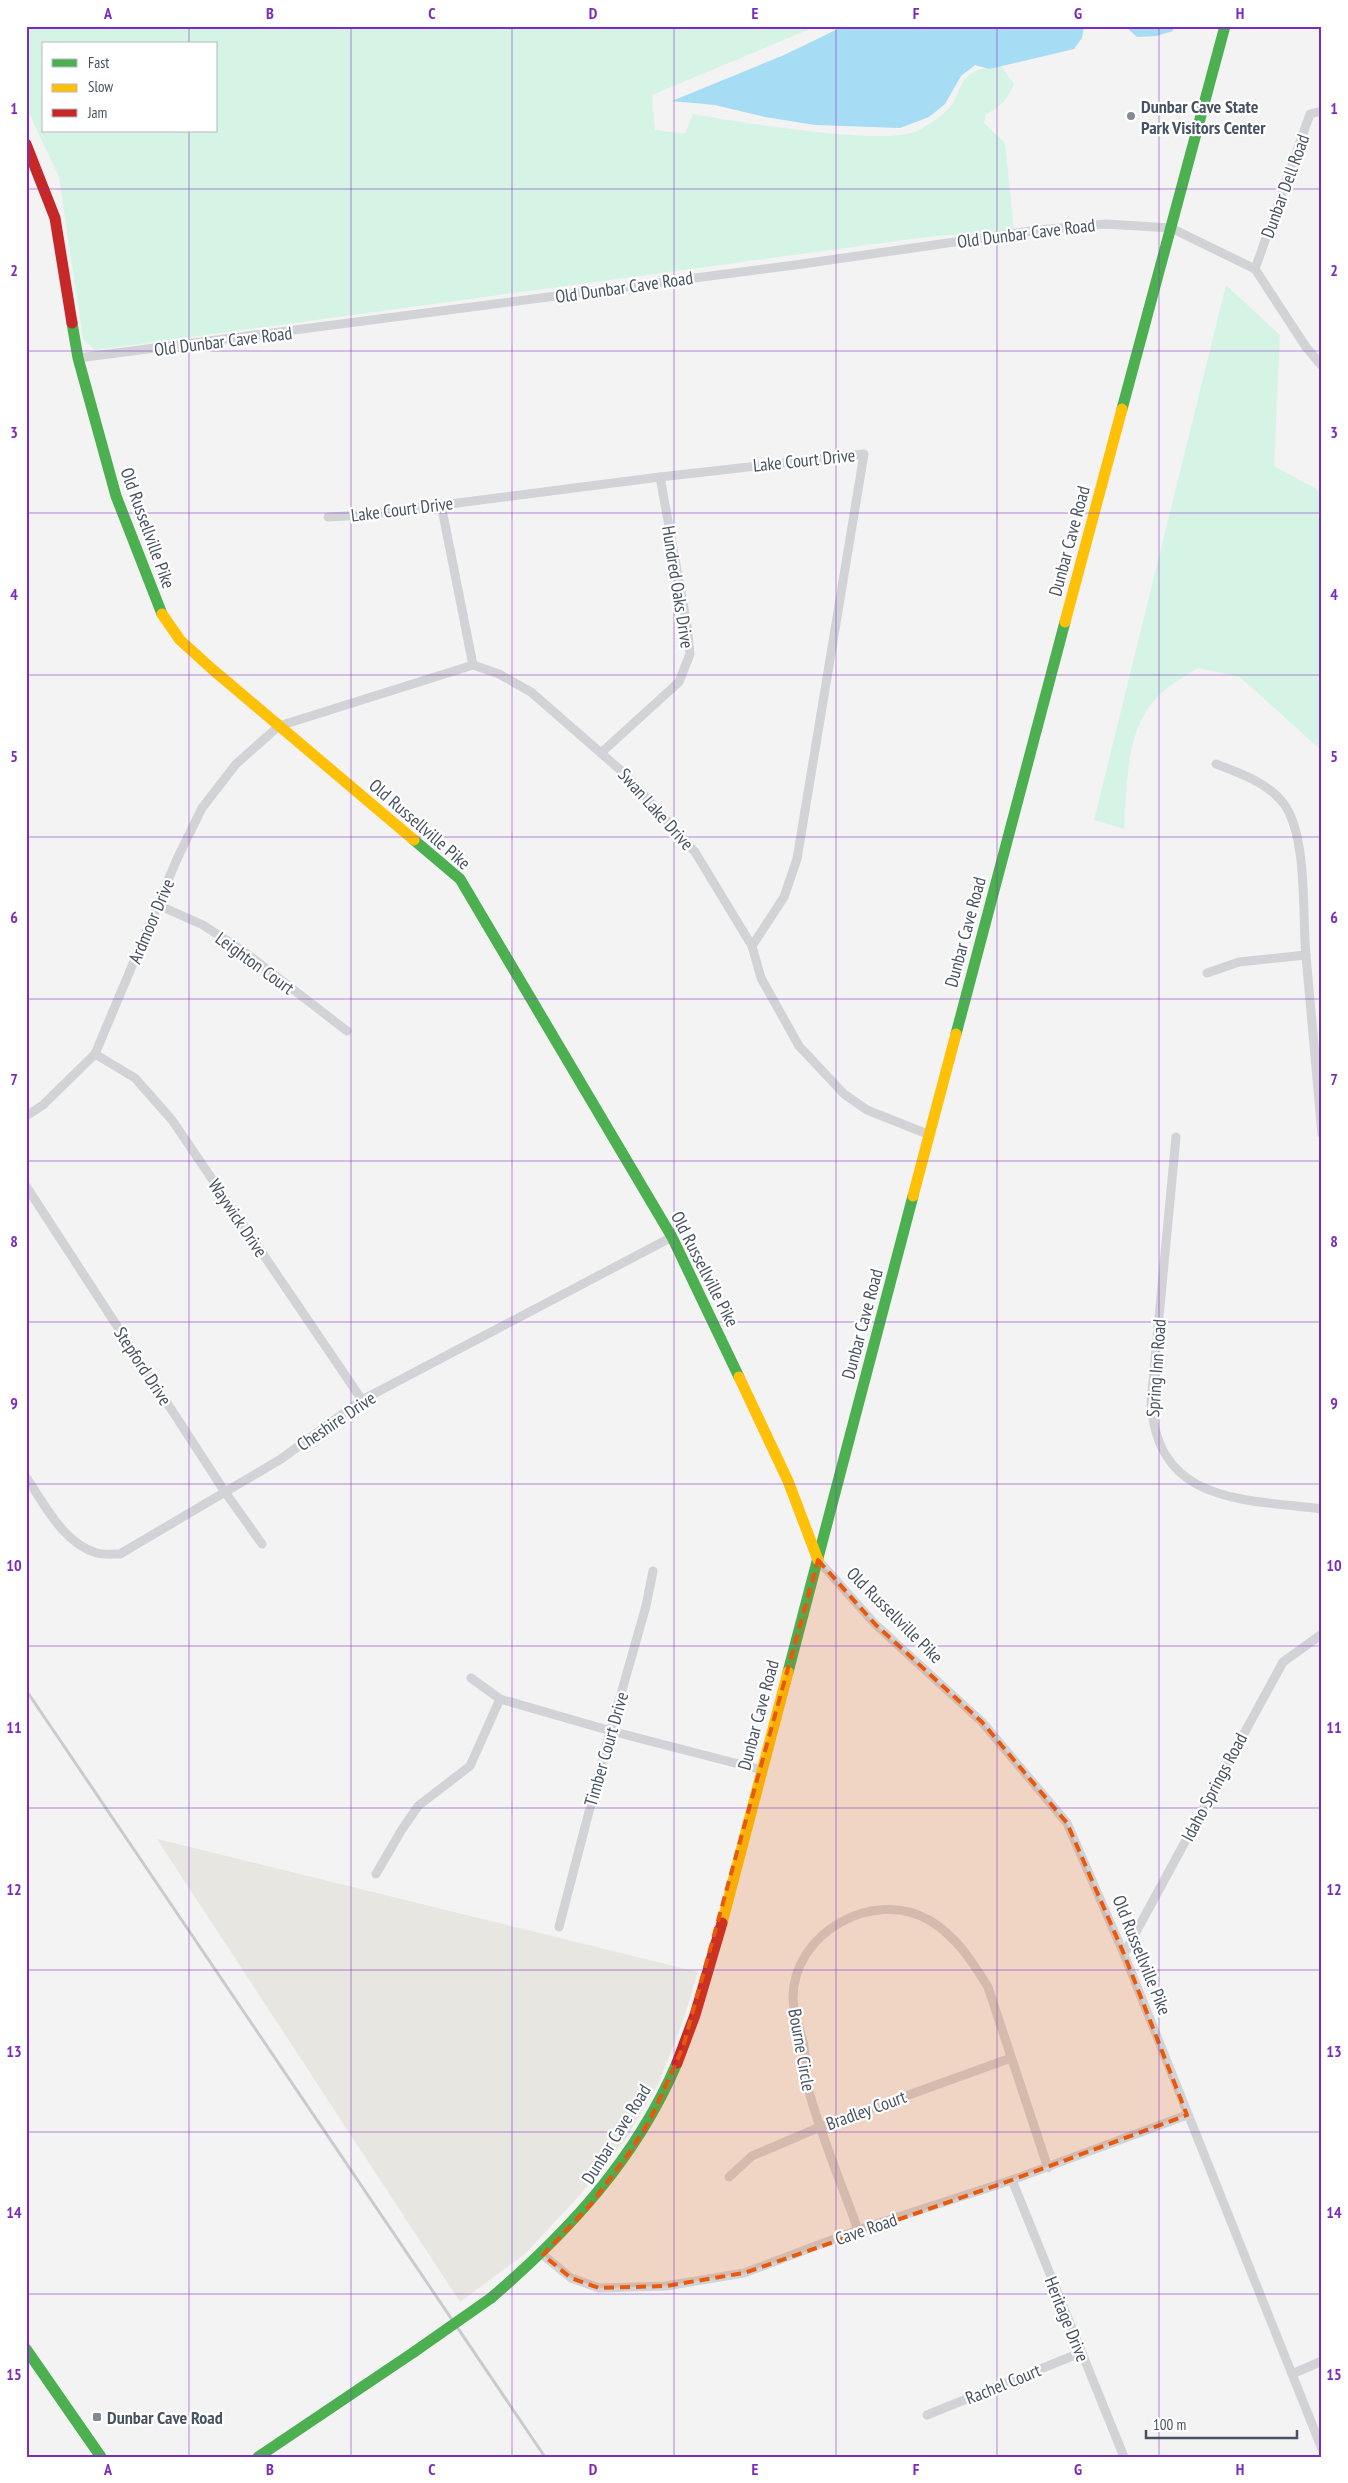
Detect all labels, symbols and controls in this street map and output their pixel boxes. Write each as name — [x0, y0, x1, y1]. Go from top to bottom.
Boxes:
text: A — [103, 3, 113, 23]
text: B — [266, 3, 274, 23]
text: C — [428, 3, 436, 23]
text: D — [589, 3, 598, 23]
text: E — [752, 3, 759, 23]
text: F — [913, 3, 920, 23]
text: G — [1074, 3, 1082, 23]
text: H — [1236, 3, 1244, 23]
legend — [42, 42, 218, 132]
text: Fast — [88, 53, 109, 72]
text: Slow — [88, 77, 113, 96]
place label: Dunbar Cave State Park Visitors Center — [1141, 95, 1266, 139]
text: 1 — [10, 98, 18, 118]
text: 1 — [1330, 98, 1338, 118]
text: Jam — [87, 103, 107, 122]
marker: Dunbar Cave State Park Visitors Center — [1125, 110, 1137, 122]
street label: Dunbar Dell Road — [1256, 131, 1314, 241]
street label: Old Dunbar Cave Road — [956, 213, 1096, 253]
text: 2 — [10, 260, 18, 280]
text: 2 — [1330, 260, 1338, 280]
street label: Old Dunbar Cave Road — [554, 266, 694, 308]
street label: Old Dunbar Cave Road — [153, 321, 293, 361]
text: 3 — [10, 422, 18, 442]
text: 3 — [1330, 422, 1338, 442]
street label: Lake Court Drive — [752, 443, 856, 477]
street label: Old Russellville Pike — [115, 464, 181, 592]
street label: Dunbar Cave Road — [1043, 483, 1095, 599]
street label: Lake Court Drive — [350, 491, 454, 527]
street label: Hundred Oaks Drive — [657, 524, 699, 650]
text: 4 — [10, 584, 18, 604]
text: 4 — [1330, 584, 1338, 604]
text: 5 — [10, 746, 18, 766]
text: 5 — [1330, 746, 1338, 766]
street label: Swan Lake Drive — [613, 763, 699, 855]
street label: Old Russellville Pike — [365, 774, 475, 874]
street label: Dunbar Cave Road — [939, 874, 991, 990]
street label: Ardmoor Drive — [123, 875, 179, 967]
text: 6 — [10, 907, 18, 927]
text: 6 — [1330, 907, 1338, 927]
street label: Leighton Court — [211, 927, 299, 999]
text: 7 — [10, 1069, 18, 1089]
text: 7 — [1330, 1069, 1338, 1089]
street label: Waywick Drive — [203, 1174, 273, 1262]
street label: Old Russellville Pike — [666, 1207, 744, 1331]
text: 8 — [10, 1231, 18, 1251]
text: 8 — [1330, 1231, 1338, 1251]
street label: Dunbar Cave Road — [836, 1266, 888, 1382]
street label: Spring Inn Road — [1141, 1318, 1171, 1418]
street label: Stepford Drive — [109, 1322, 177, 1410]
street label: Cheshire Drive — [292, 1386, 380, 1456]
text: 9 — [10, 1393, 18, 1413]
text: 9 — [1330, 1393, 1338, 1413]
text: 10 — [6, 1555, 22, 1575]
text: 10 — [1326, 1555, 1342, 1575]
street label: Old Russellville Pike — [842, 1562, 948, 1668]
street label: Dunbar Cave Road — [732, 1657, 784, 1773]
street label: Timber Court Drive — [579, 1689, 633, 1809]
text: 11 — [6, 1717, 22, 1737]
text: 11 — [1326, 1717, 1342, 1737]
street label: Idaho Springs Road — [1176, 1729, 1252, 1845]
text: 12 — [6, 1879, 22, 1899]
text: 12 — [1326, 1879, 1342, 1899]
street label: Old Russellville Pike — [1108, 1892, 1176, 2018]
street label: Bourne Circle — [783, 2007, 821, 2093]
text: 13 — [6, 2041, 22, 2061]
text: 13 — [1326, 2041, 1342, 2061]
street label: Dunbar Cave Road — [576, 2080, 656, 2188]
street label: Bradley Court — [823, 2085, 909, 2135]
text: 14 — [6, 2202, 22, 2222]
text: 14 — [1326, 2202, 1342, 2222]
street label: Cave Road — [832, 2208, 900, 2250]
street label: Heritage Drive — [1040, 2273, 1094, 2365]
street label: Rachel Court — [962, 2358, 1044, 2410]
text: 15 — [6, 2364, 22, 2384]
text: 15 — [1326, 2364, 1342, 2384]
place label: Dunbar Cave Road — [107, 2406, 223, 2429]
scale bar — [1146, 2408, 1297, 2440]
marker: Dunbar Cave Road — [91, 2411, 103, 2423]
text: 100 m — [1153, 2415, 1186, 2434]
text: A — [103, 2459, 113, 2479]
text: B — [266, 2459, 274, 2479]
text: C — [428, 2459, 436, 2479]
text: D — [589, 2459, 598, 2479]
text: E — [752, 2459, 759, 2479]
text: F — [913, 2459, 920, 2479]
text: G — [1074, 2459, 1082, 2479]
text: H — [1236, 2459, 1244, 2479]

